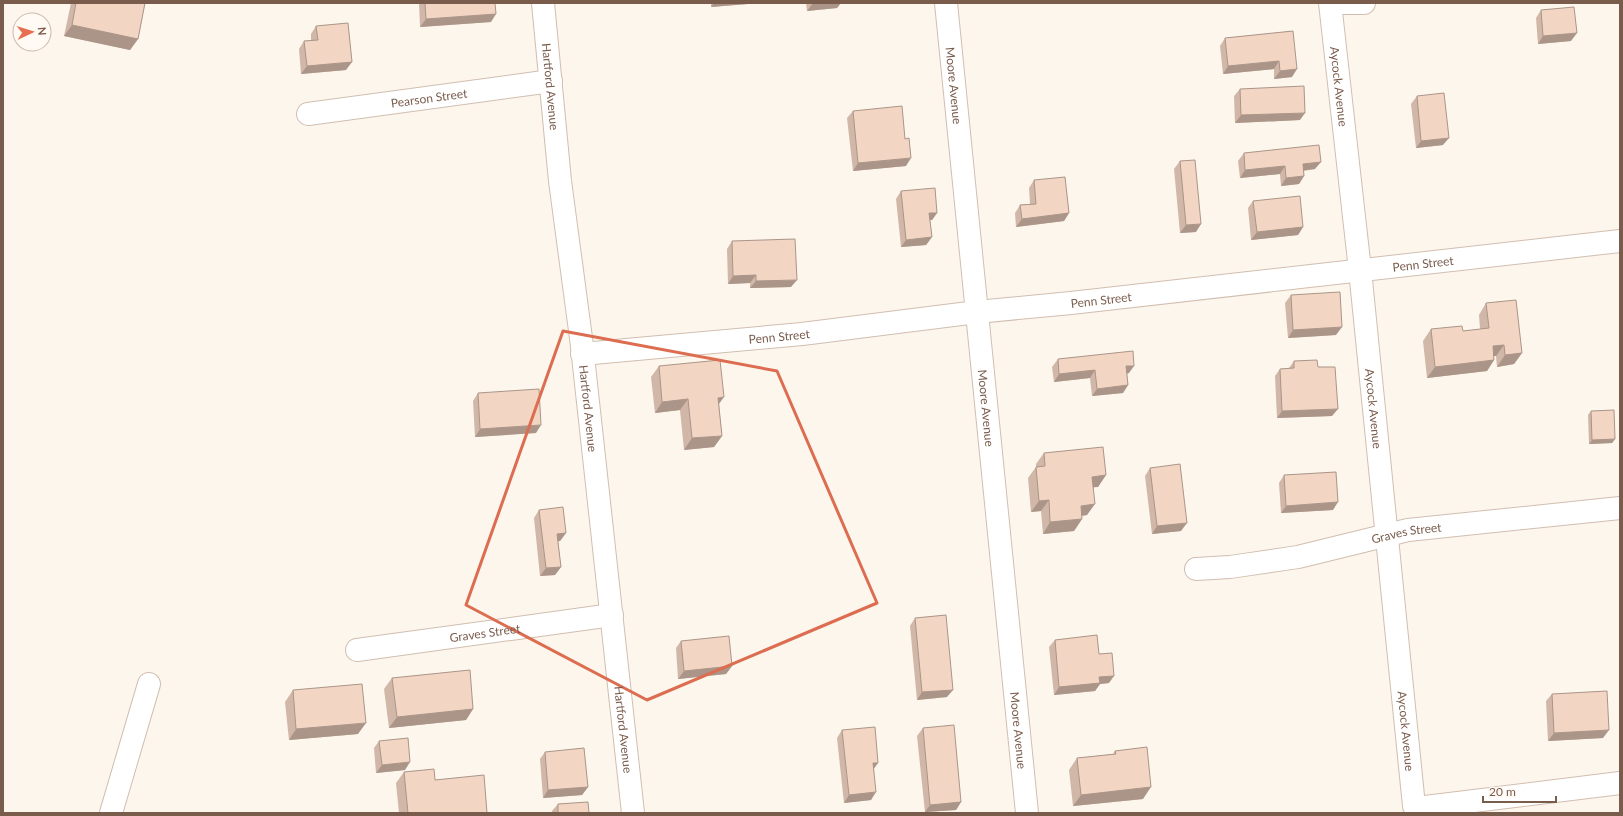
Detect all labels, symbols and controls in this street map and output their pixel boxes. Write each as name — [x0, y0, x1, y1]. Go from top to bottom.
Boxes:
north arrow — [12, 12, 52, 52]
text: N — [36, 27, 49, 36]
street label: Hartford Avenue — [539, 42, 563, 131]
street label: Moore Avenue — [943, 46, 966, 125]
street label: Aycock Avenue — [1327, 46, 1351, 127]
street label: Pearson Street — [390, 85, 469, 110]
street label: Penn Street — [1392, 252, 1455, 274]
street label: Penn Street — [1070, 289, 1133, 310]
street label: Penn Street — [748, 326, 811, 346]
street label: Hartford Avenue — [576, 364, 601, 453]
street label: Aycock Avenue — [1362, 368, 1385, 449]
street label: Moore Avenue — [975, 369, 998, 447]
street label: Graves Street — [1370, 519, 1443, 546]
street label: Graves Street — [449, 620, 522, 645]
street label: Hartford Avenue — [612, 685, 636, 774]
street label: Aycock Avenue — [1395, 690, 1418, 772]
street label: Moore Avenue — [1007, 691, 1030, 770]
scale bar — [1483, 778, 1556, 804]
text: 20 m — [1489, 784, 1516, 799]

